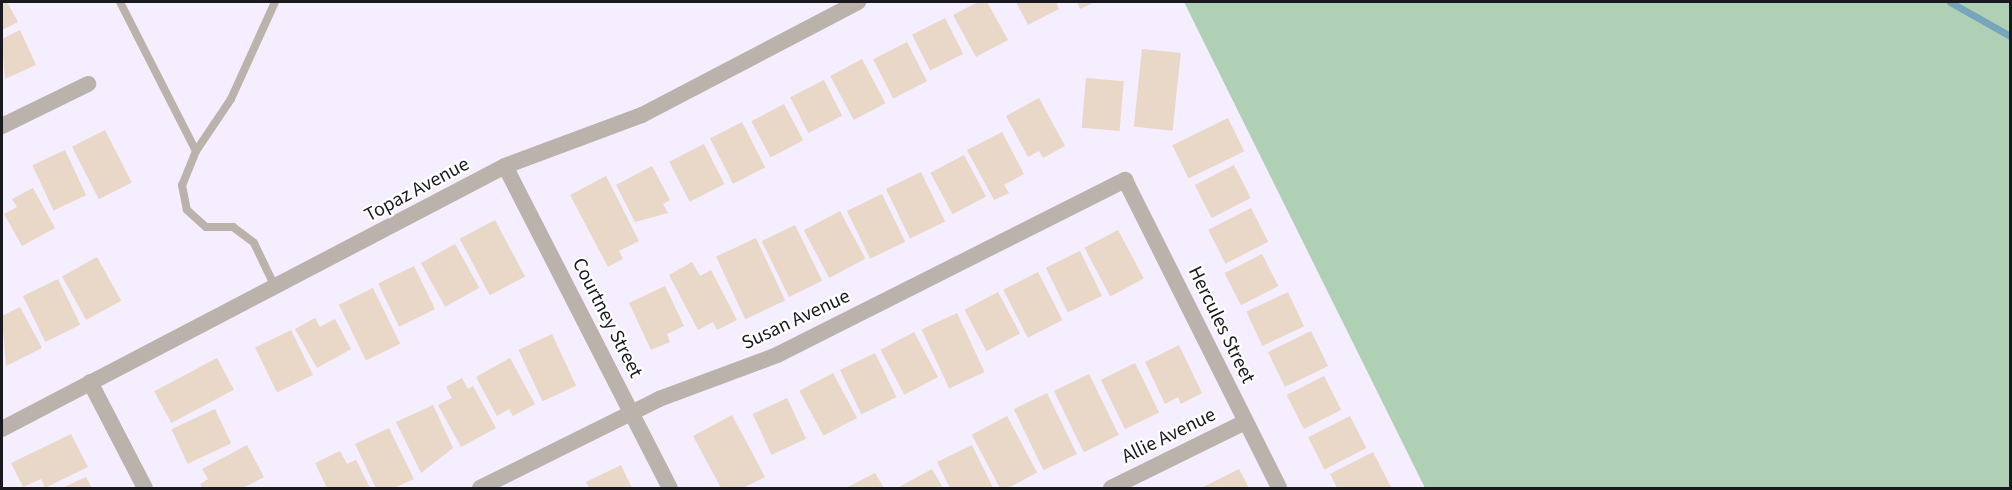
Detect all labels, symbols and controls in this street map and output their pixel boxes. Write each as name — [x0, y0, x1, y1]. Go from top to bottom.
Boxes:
street label: Topaz Avenue — [360, 152, 474, 228]
street label: Courtney Street — [567, 254, 647, 382]
street label: Hercules Street — [1182, 263, 1260, 387]
street label: Susan Avenue — [738, 284, 854, 356]
street label: Allie Avenue — [1118, 403, 1220, 469]

